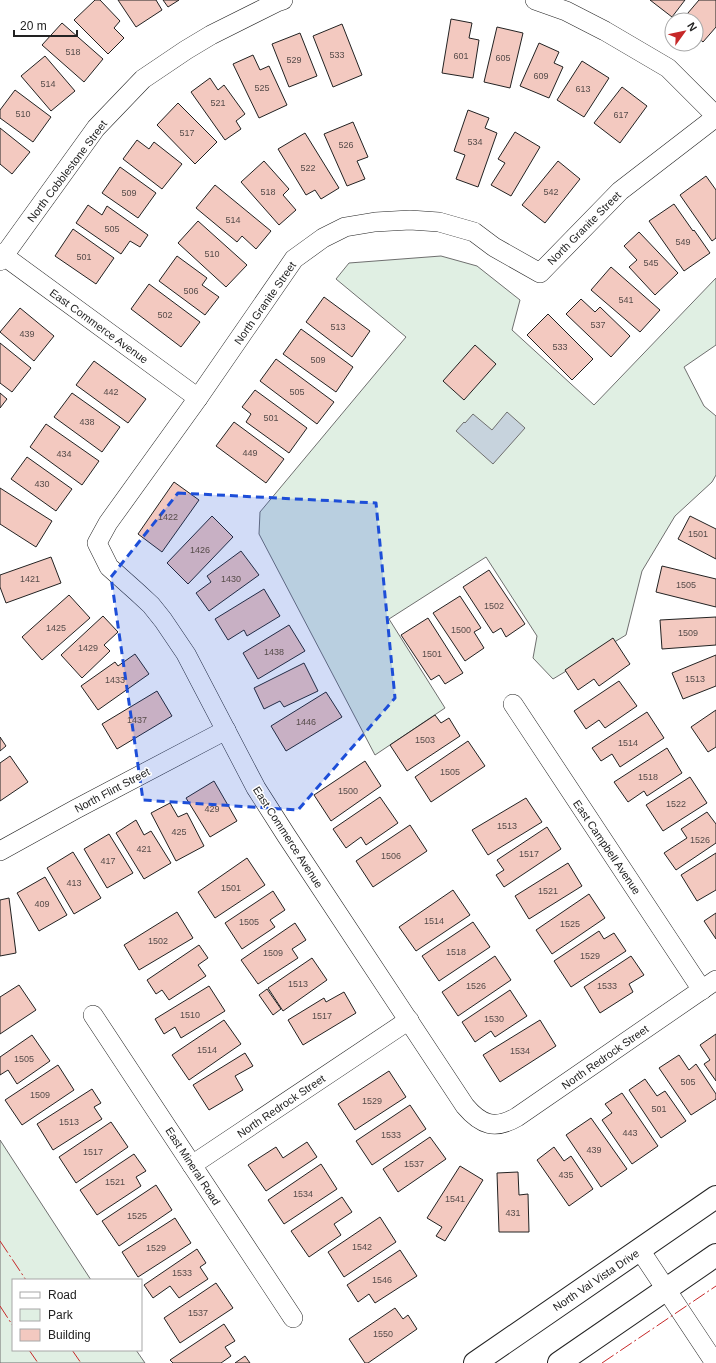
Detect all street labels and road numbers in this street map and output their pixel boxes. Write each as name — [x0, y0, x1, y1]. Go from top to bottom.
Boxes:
street label: North Cobblestone Street — [25, 118, 109, 224]
street label: North Granite Street — [545, 189, 623, 267]
street label: North Granite Street — [232, 259, 298, 347]
street label: East Commerce Avenue — [48, 286, 150, 366]
street label: North Flint Street — [72, 765, 152, 815]
street label: East Commerce Avenue — [251, 784, 325, 890]
street label: East Campbell Avenue — [571, 798, 643, 896]
street label: North Redrock Street — [559, 1022, 651, 1092]
street label: North Redrock Street — [235, 1072, 327, 1140]
street label: East Mineral Road — [163, 1125, 223, 1207]
street label: North Val Vista Drive — [551, 1247, 641, 1313]

